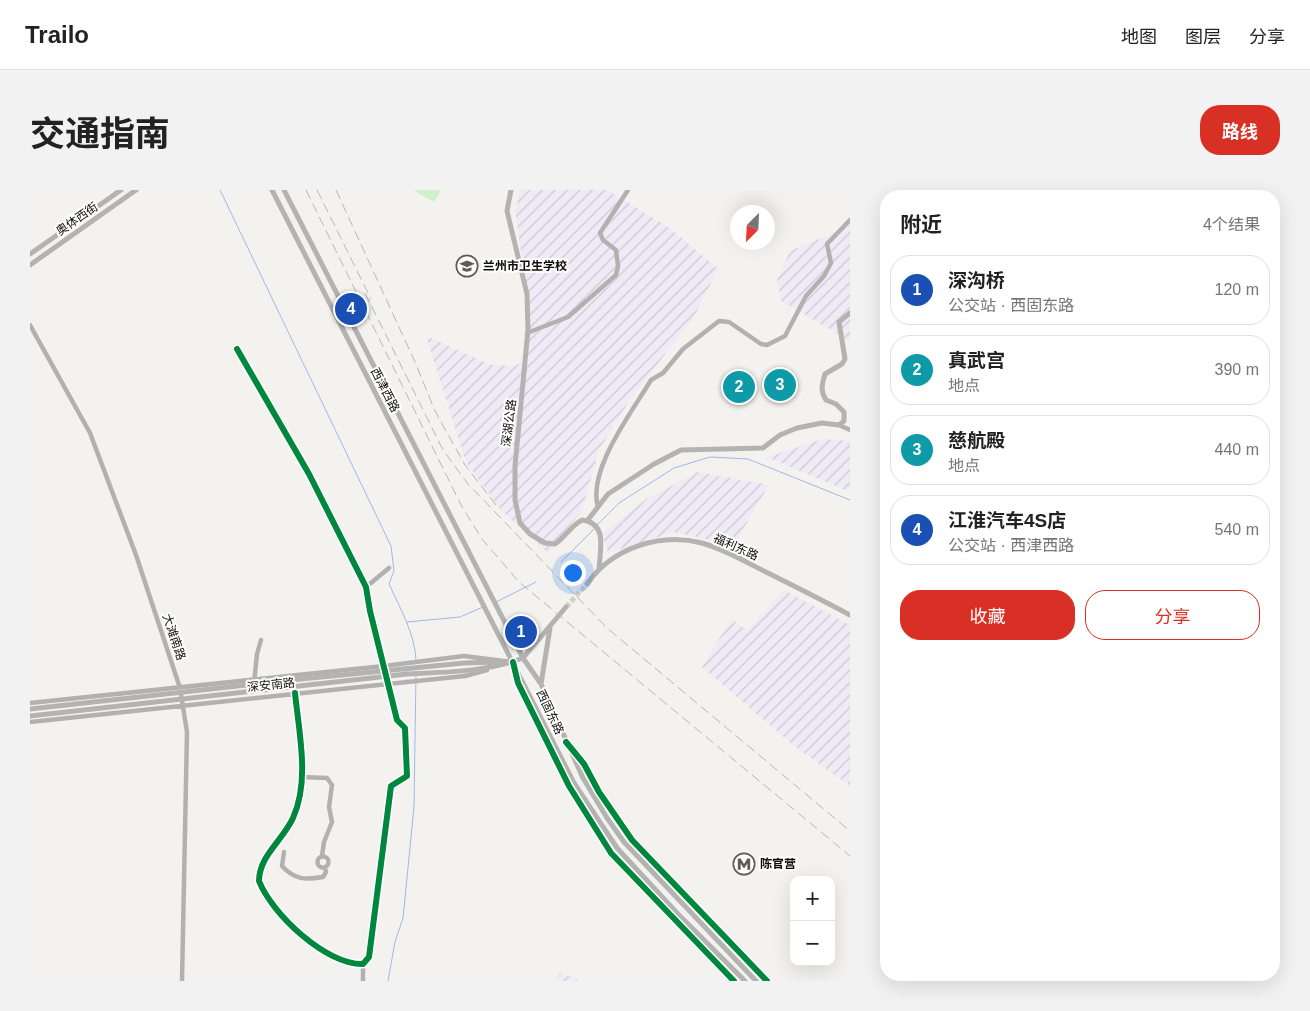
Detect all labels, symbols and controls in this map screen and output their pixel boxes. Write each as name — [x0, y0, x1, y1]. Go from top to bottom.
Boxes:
text: Trailo — [25, 21, 89, 48]
text: 地图 — [1121, 27, 1157, 47]
text: 图层 — [1185, 27, 1221, 47]
text: 分享 — [1249, 27, 1285, 47]
button: 路线 — [1200, 105, 1280, 155]
text: 交通指南 — [30, 114, 170, 153]
street label: 奥体西街 — [53, 199, 101, 239]
north arrow — [730, 205, 775, 250]
text: 附近 — [900, 213, 942, 236]
text: 4个结果 — [1203, 216, 1260, 233]
school or university icon: 兰州市卫生学校 — [455, 254, 479, 278]
place label: 兰州市卫生学校 — [483, 259, 567, 273]
text: 深沟桥 — [948, 270, 1005, 291]
text: 1 — [913, 281, 921, 298]
text: 120 m — [1215, 281, 1259, 298]
pin: 4 — [335, 290, 367, 328]
text: 公交站 · 西固东路 — [948, 297, 1074, 314]
text: 真武宫 — [948, 350, 1005, 371]
text: 2 — [913, 361, 921, 378]
text: 390 m — [1215, 361, 1259, 378]
street label: 西津西路 — [368, 365, 402, 415]
pin: 3 — [764, 366, 796, 404]
pin: 2 — [723, 368, 755, 406]
text: 地点 — [948, 377, 980, 394]
street label: 深湖公路 — [499, 398, 519, 448]
text: 慈航殿 — [948, 430, 1005, 451]
text: 3 — [913, 441, 921, 458]
text: 440 m — [1215, 441, 1259, 458]
text: 地点 — [948, 457, 980, 474]
text: 江淮汽车4S店 — [948, 510, 1066, 531]
text: 4 — [913, 521, 921, 538]
text: 540 m — [1215, 521, 1259, 538]
street label: 福利东路 — [711, 531, 761, 563]
text: 公交站 · 西津西路 — [948, 537, 1074, 554]
your location — [560, 560, 586, 586]
button: 收藏 — [900, 590, 1075, 640]
button: 分享 — [1085, 590, 1260, 640]
street label: 大滩南路 — [160, 612, 188, 662]
pin: 1 — [505, 613, 537, 651]
street label: 深安南路 — [246, 676, 296, 694]
street label: 西固东路 — [534, 687, 566, 737]
metro station icon: 陈官营 — [732, 852, 756, 876]
place label: 陈官营 — [760, 857, 796, 871]
map controls — [790, 876, 835, 966]
button: + — [790, 876, 835, 921]
button: − — [790, 921, 835, 966]

